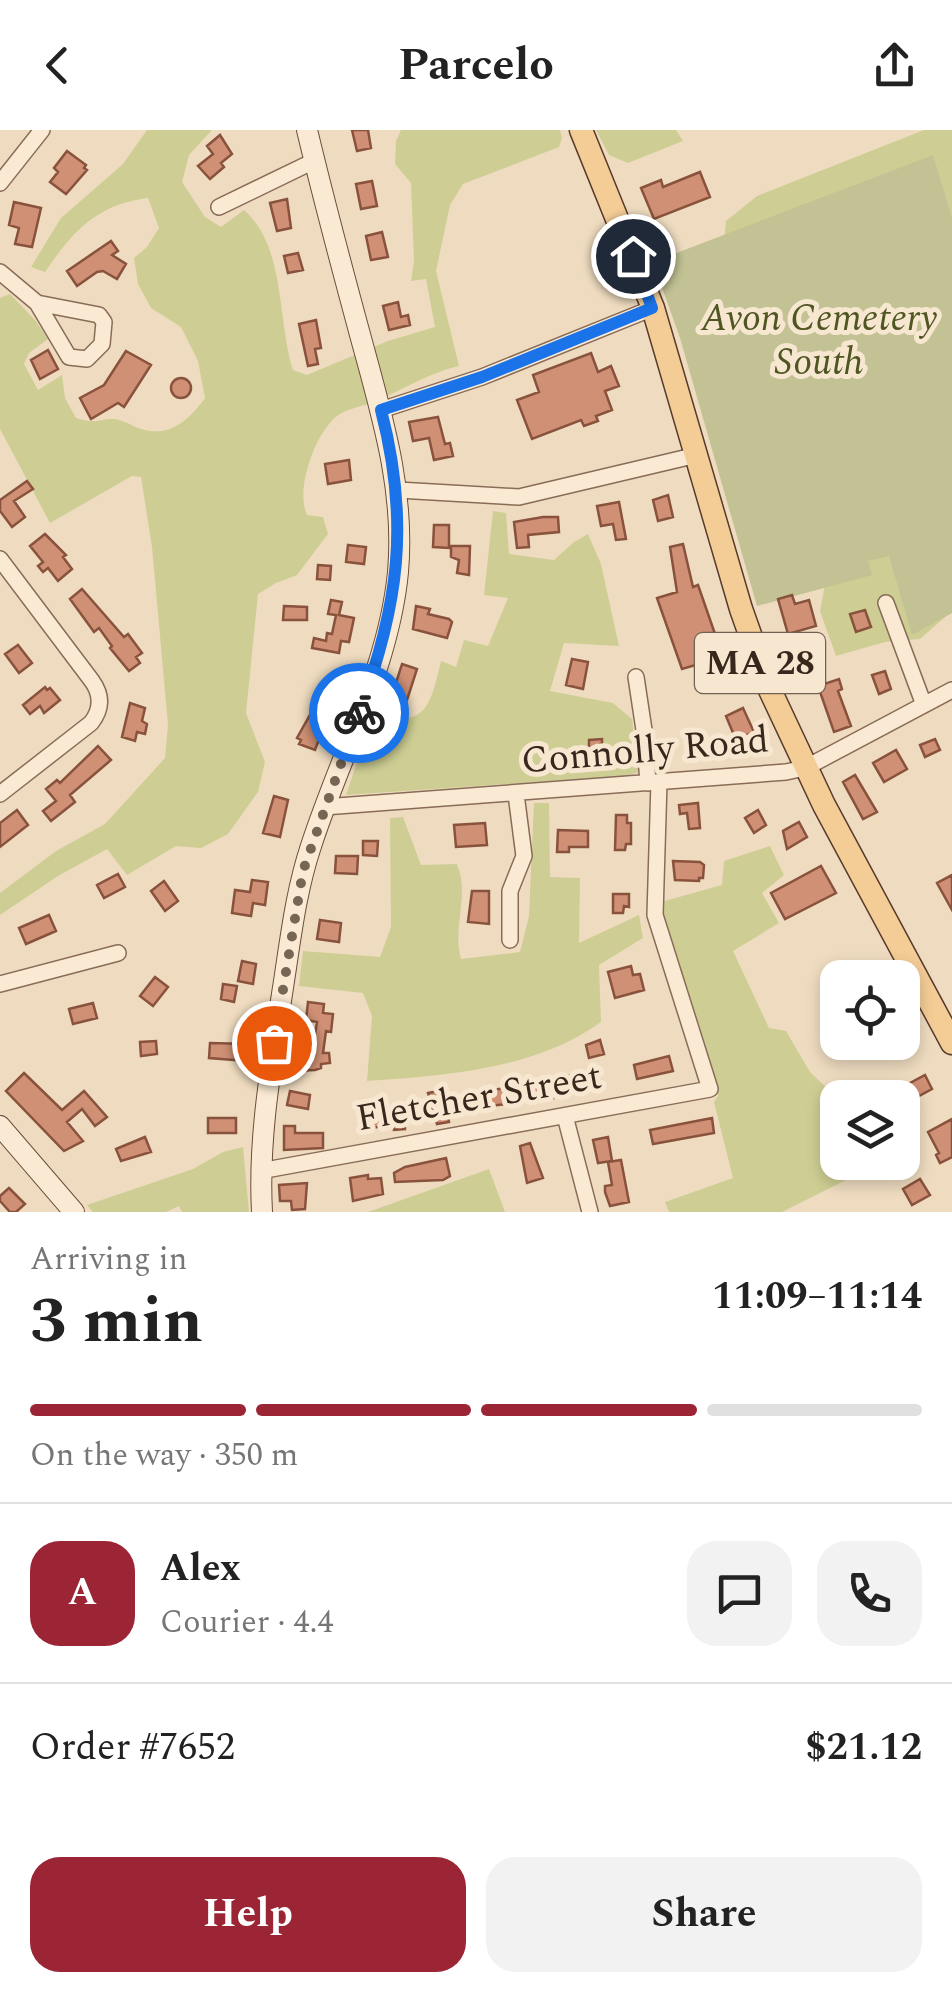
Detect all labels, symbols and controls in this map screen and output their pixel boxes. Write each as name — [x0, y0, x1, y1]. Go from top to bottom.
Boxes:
text: Parcelo — [398, 31, 554, 100]
icon: back — [30, 38, 85, 93]
icon: share — [867, 38, 922, 93]
pin — [591, 214, 676, 299]
icon: home — [606, 229, 661, 284]
park label: Avon Cemetery South — [700, 290, 937, 392]
road number: MA 28 — [695, 633, 825, 693]
courier — [309, 663, 409, 763]
icon: bike — [332, 686, 387, 741]
street label: Connolly Road — [519, 711, 771, 791]
map controls — [820, 960, 920, 1180]
button: locate — [820, 960, 920, 1060]
pin — [232, 1001, 317, 1086]
icon: bag — [247, 1016, 302, 1071]
street label: Fletcher Street — [352, 1048, 606, 1148]
button: layers — [820, 1080, 920, 1180]
text: Arriving in — [30, 1235, 187, 1284]
text: 11:09–11:14 — [712, 1268, 922, 1326]
text: 3 min — [30, 1272, 203, 1371]
text: On the way · 350 m — [30, 1431, 298, 1480]
text: Alex — [160, 1540, 241, 1598]
button: chat — [687, 1541, 792, 1646]
button: phone — [817, 1541, 922, 1646]
text: A — [68, 1564, 97, 1622]
text: Courier · 4.4 — [160, 1598, 333, 1647]
text: Order #7652 — [30, 1719, 235, 1777]
text: $21.12 — [805, 1719, 922, 1777]
button: Help — [30, 1857, 466, 1972]
button: Share — [486, 1857, 922, 1972]

